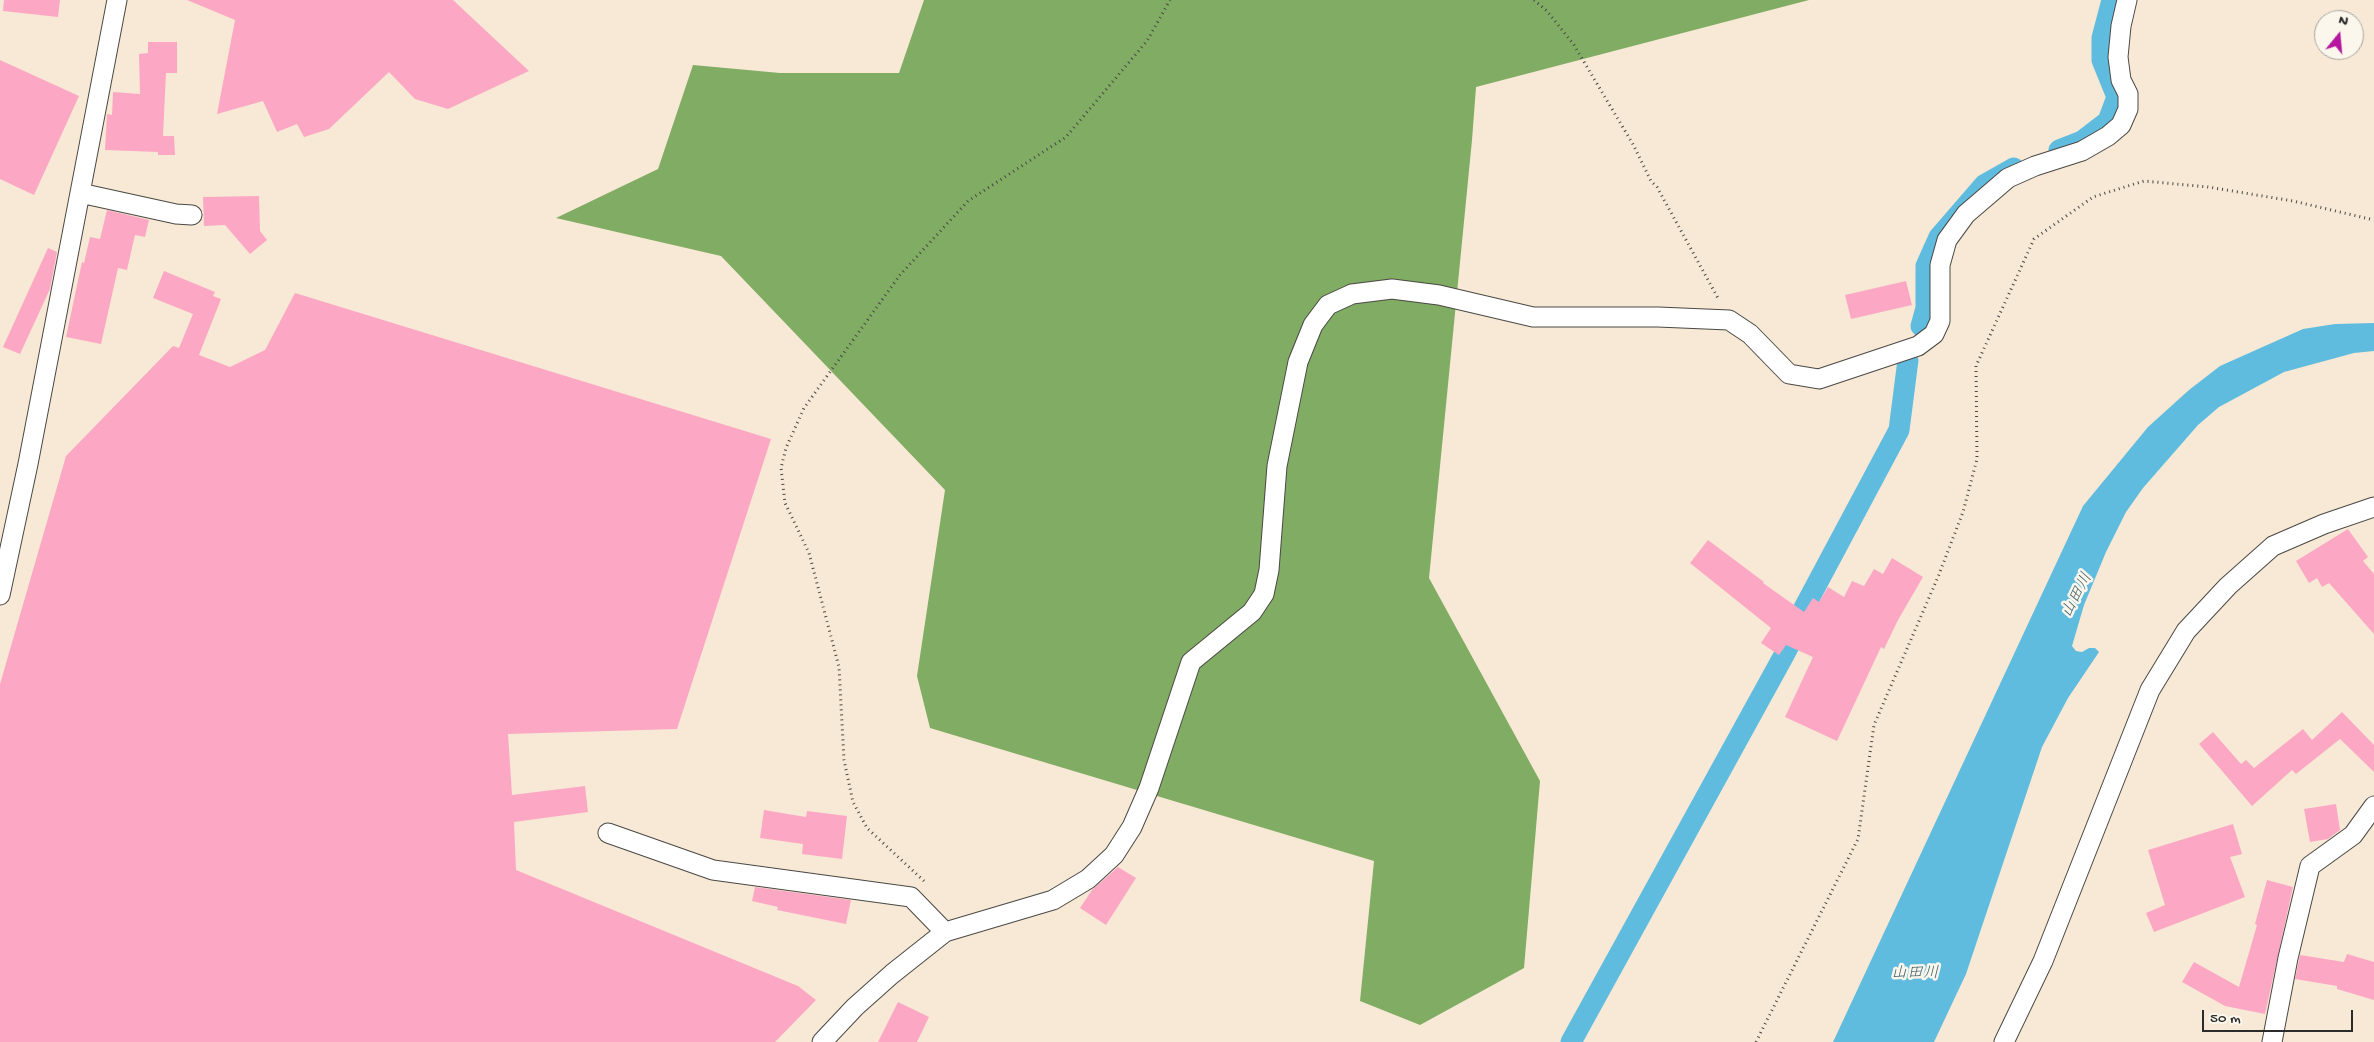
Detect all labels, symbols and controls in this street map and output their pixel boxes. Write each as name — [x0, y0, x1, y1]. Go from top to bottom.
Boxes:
north arrow — [2314, 10, 2364, 60]
text: N — [2336, 12, 2350, 31]
water label: 山田川 — [2058, 570, 2098, 622]
water label: 山田川 — [1891, 965, 1939, 985]
scale bar — [2204, 1000, 2355, 1032]
text: 50 m — [2210, 1010, 2241, 1028]

